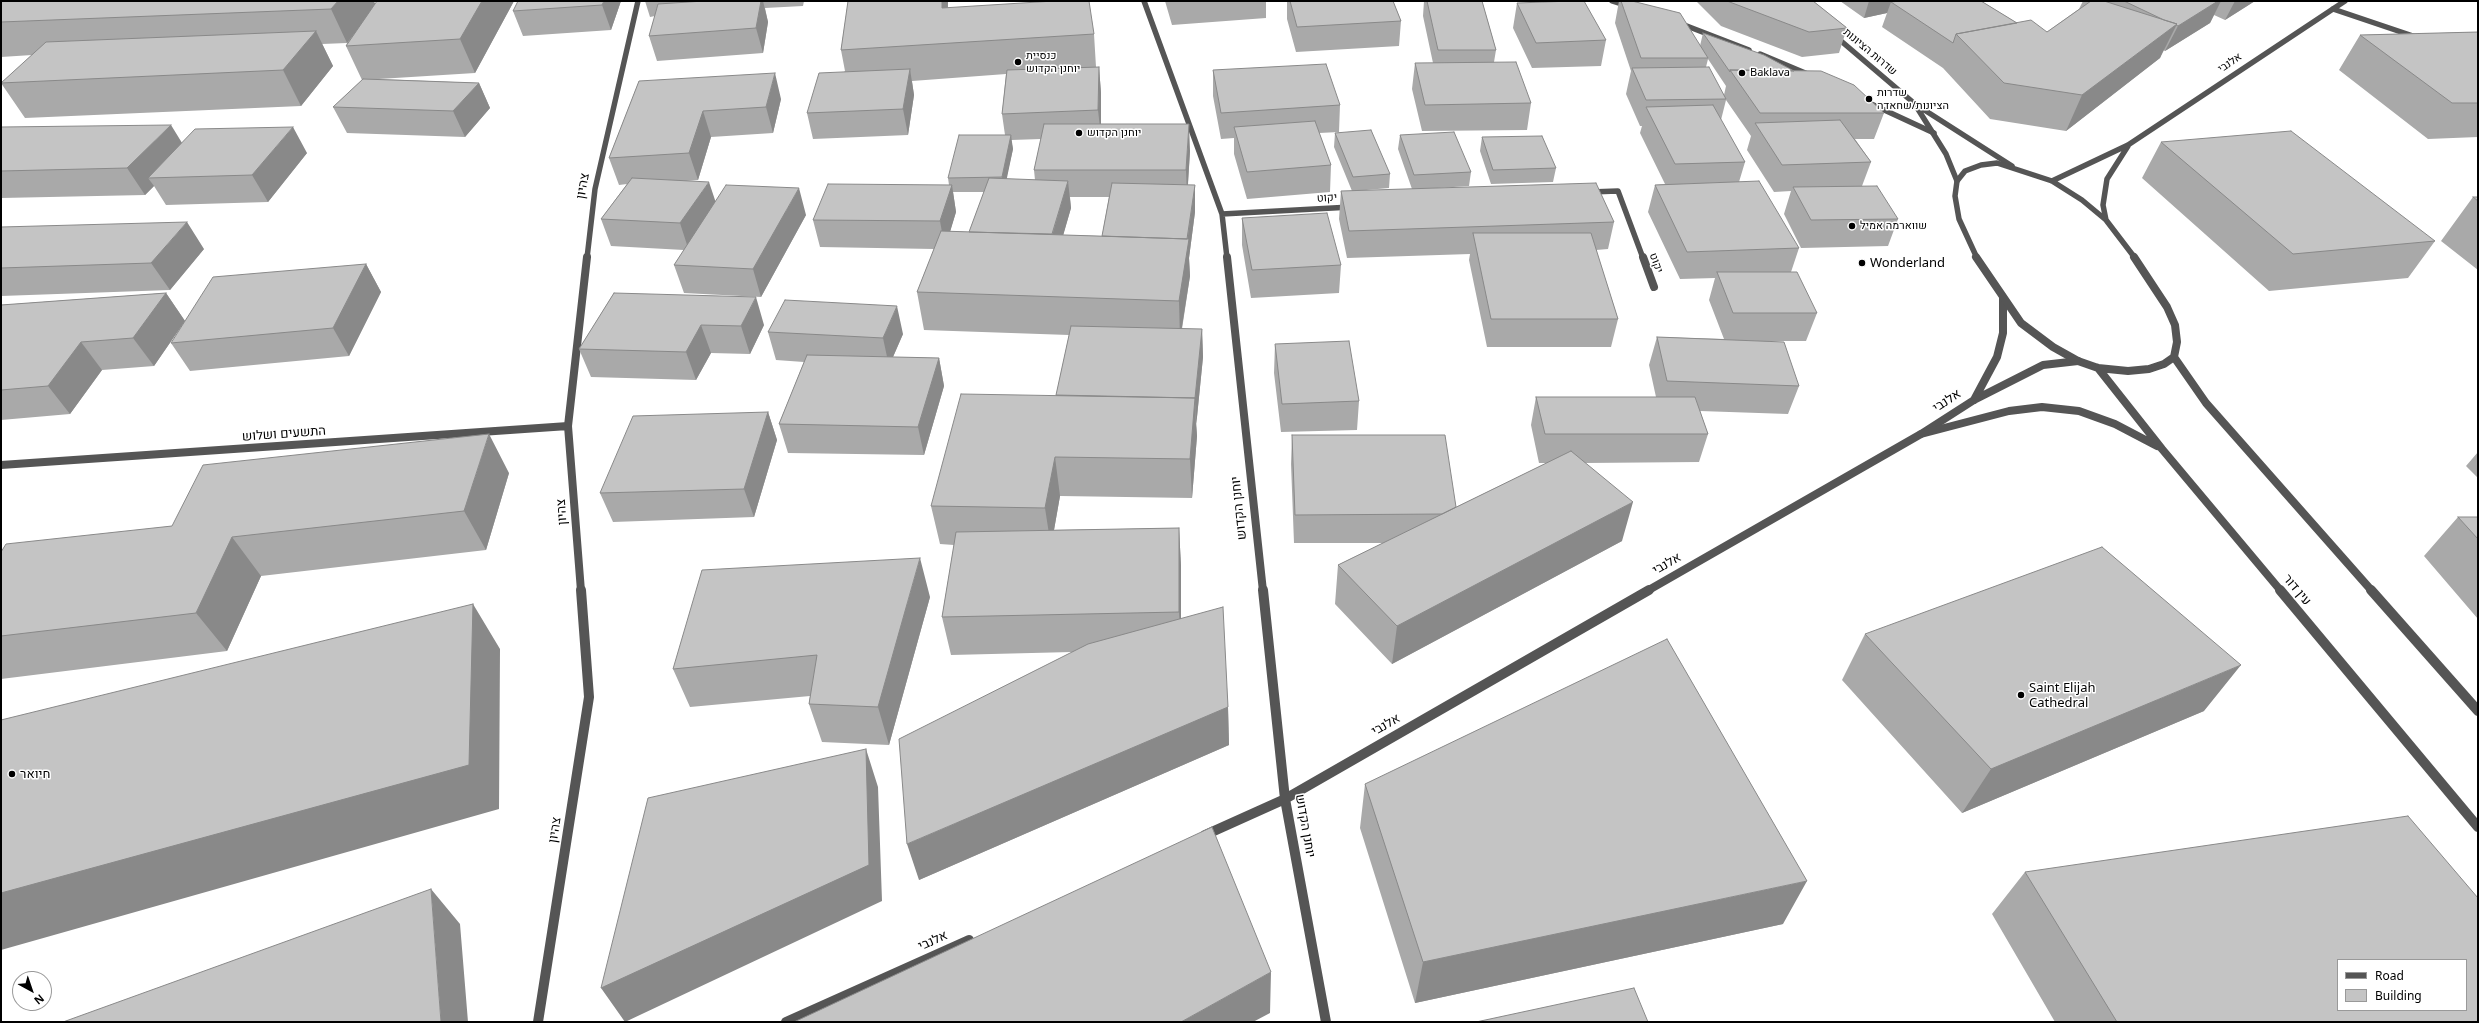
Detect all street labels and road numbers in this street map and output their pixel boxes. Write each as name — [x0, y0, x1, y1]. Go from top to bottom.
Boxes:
street label: שדרות הציונות — [1840, 26, 1900, 78]
street label: אלנבי — [2216, 50, 2244, 76]
street label: צהיון — [573, 172, 593, 200]
street label: יקוט — [1317, 191, 1337, 205]
street label: יקוט — [1646, 251, 1666, 275]
street label: אלנבי — [1930, 386, 1964, 416]
street label: התשעים ושלוש — [241, 423, 327, 445]
street label: יוחנן הקדוש — [1228, 475, 1250, 541]
street label: צהיון — [553, 498, 571, 526]
street label: אלנבי — [1650, 550, 1684, 578]
street label: עין דור — [2280, 571, 2314, 609]
street label: אלנבי — [1369, 711, 1403, 739]
street label: יוחנן הקדוש — [1292, 793, 1318, 859]
street label: צהיון — [545, 816, 565, 844]
street label: אלנבי — [916, 928, 950, 954]

